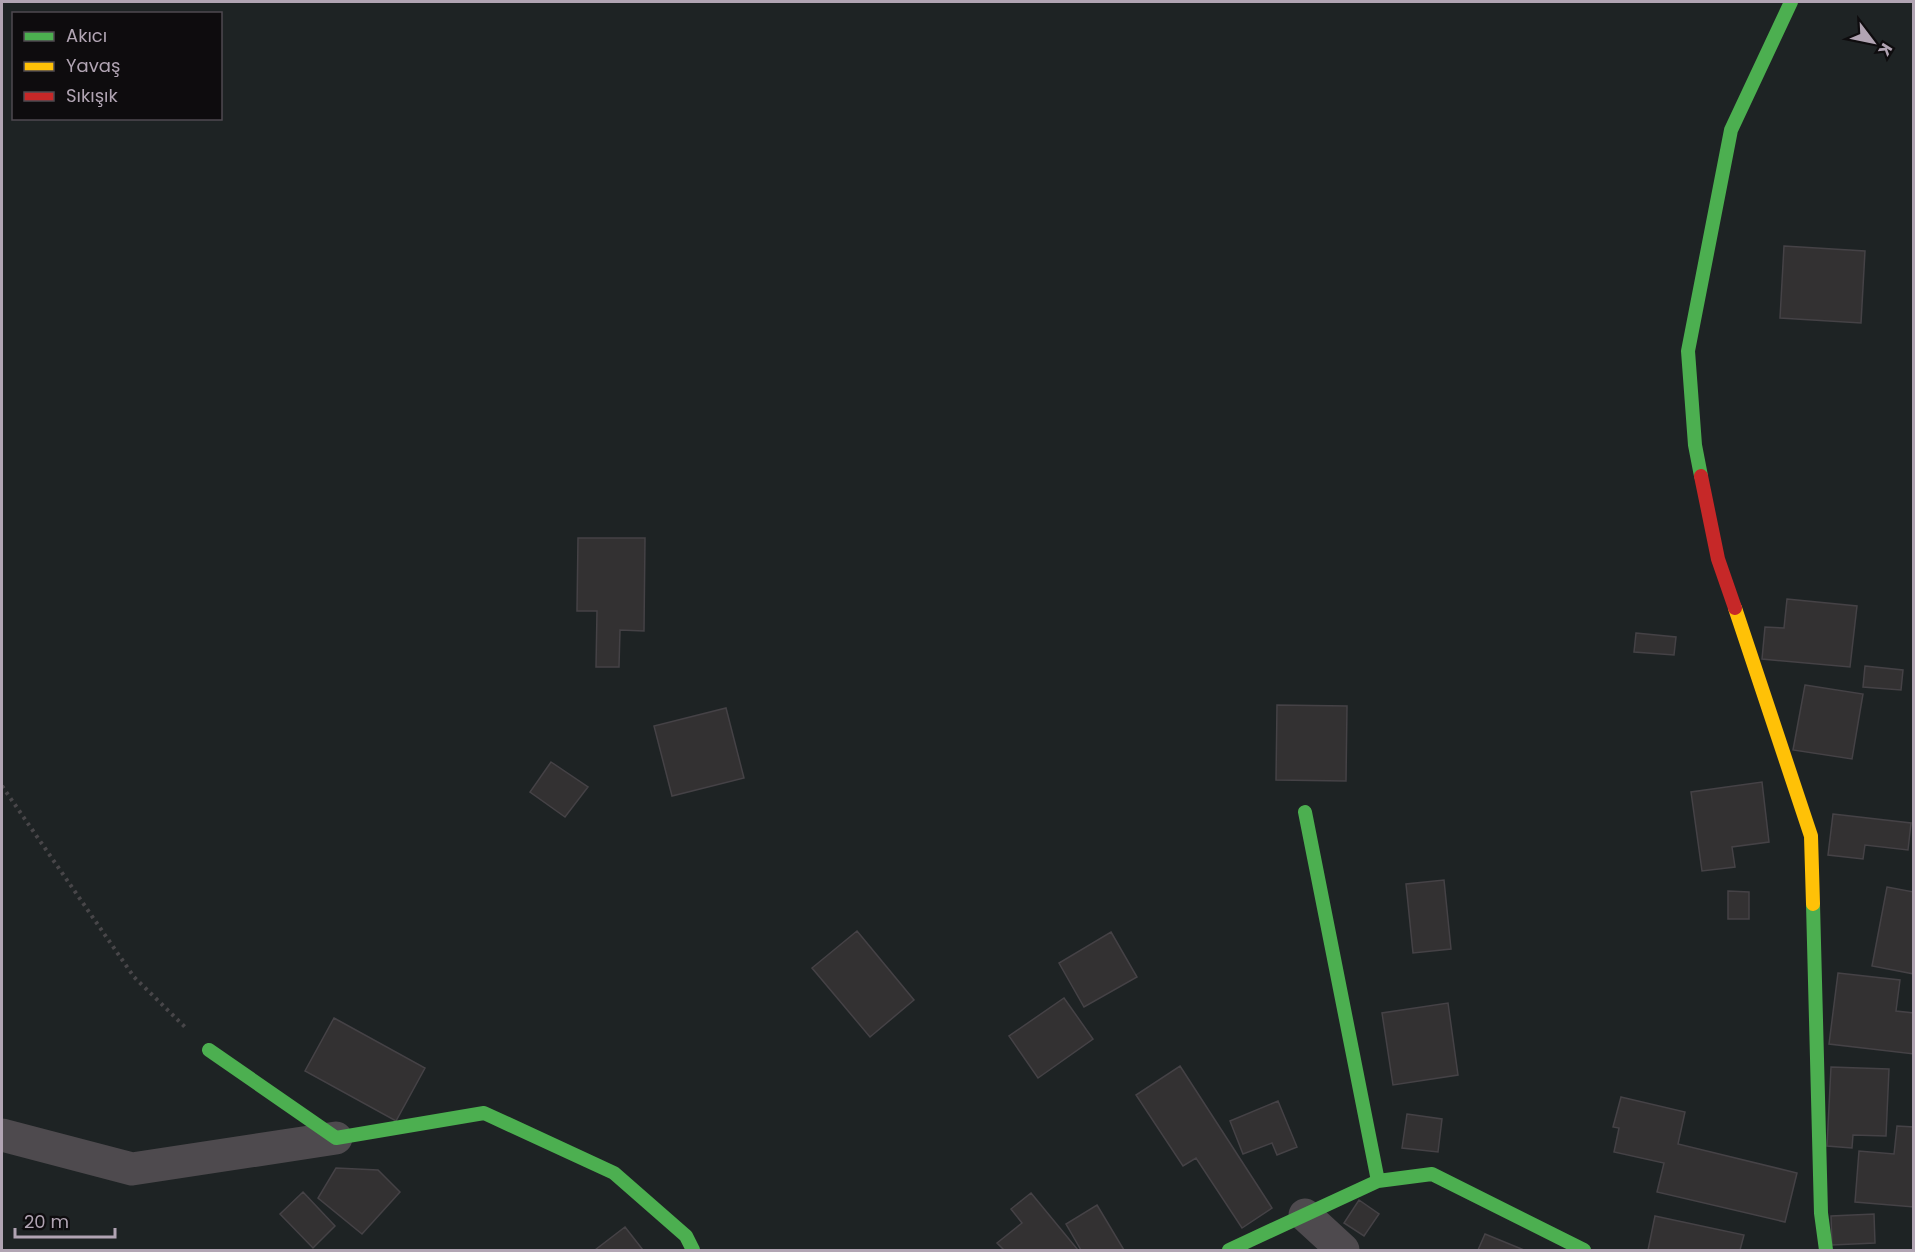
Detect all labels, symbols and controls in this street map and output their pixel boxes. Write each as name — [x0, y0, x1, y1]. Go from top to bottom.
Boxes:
legend — [12, 12, 222, 120]
north arrow — [1843, 12, 1903, 72]
text: Akıcı — [66, 23, 107, 48]
text: K — [1873, 39, 1898, 61]
text: Yavaş — [66, 53, 120, 78]
text: Sıkışık — [66, 83, 119, 108]
scale bar — [15, 1201, 116, 1239]
text: 20 m — [24, 1209, 69, 1234]

